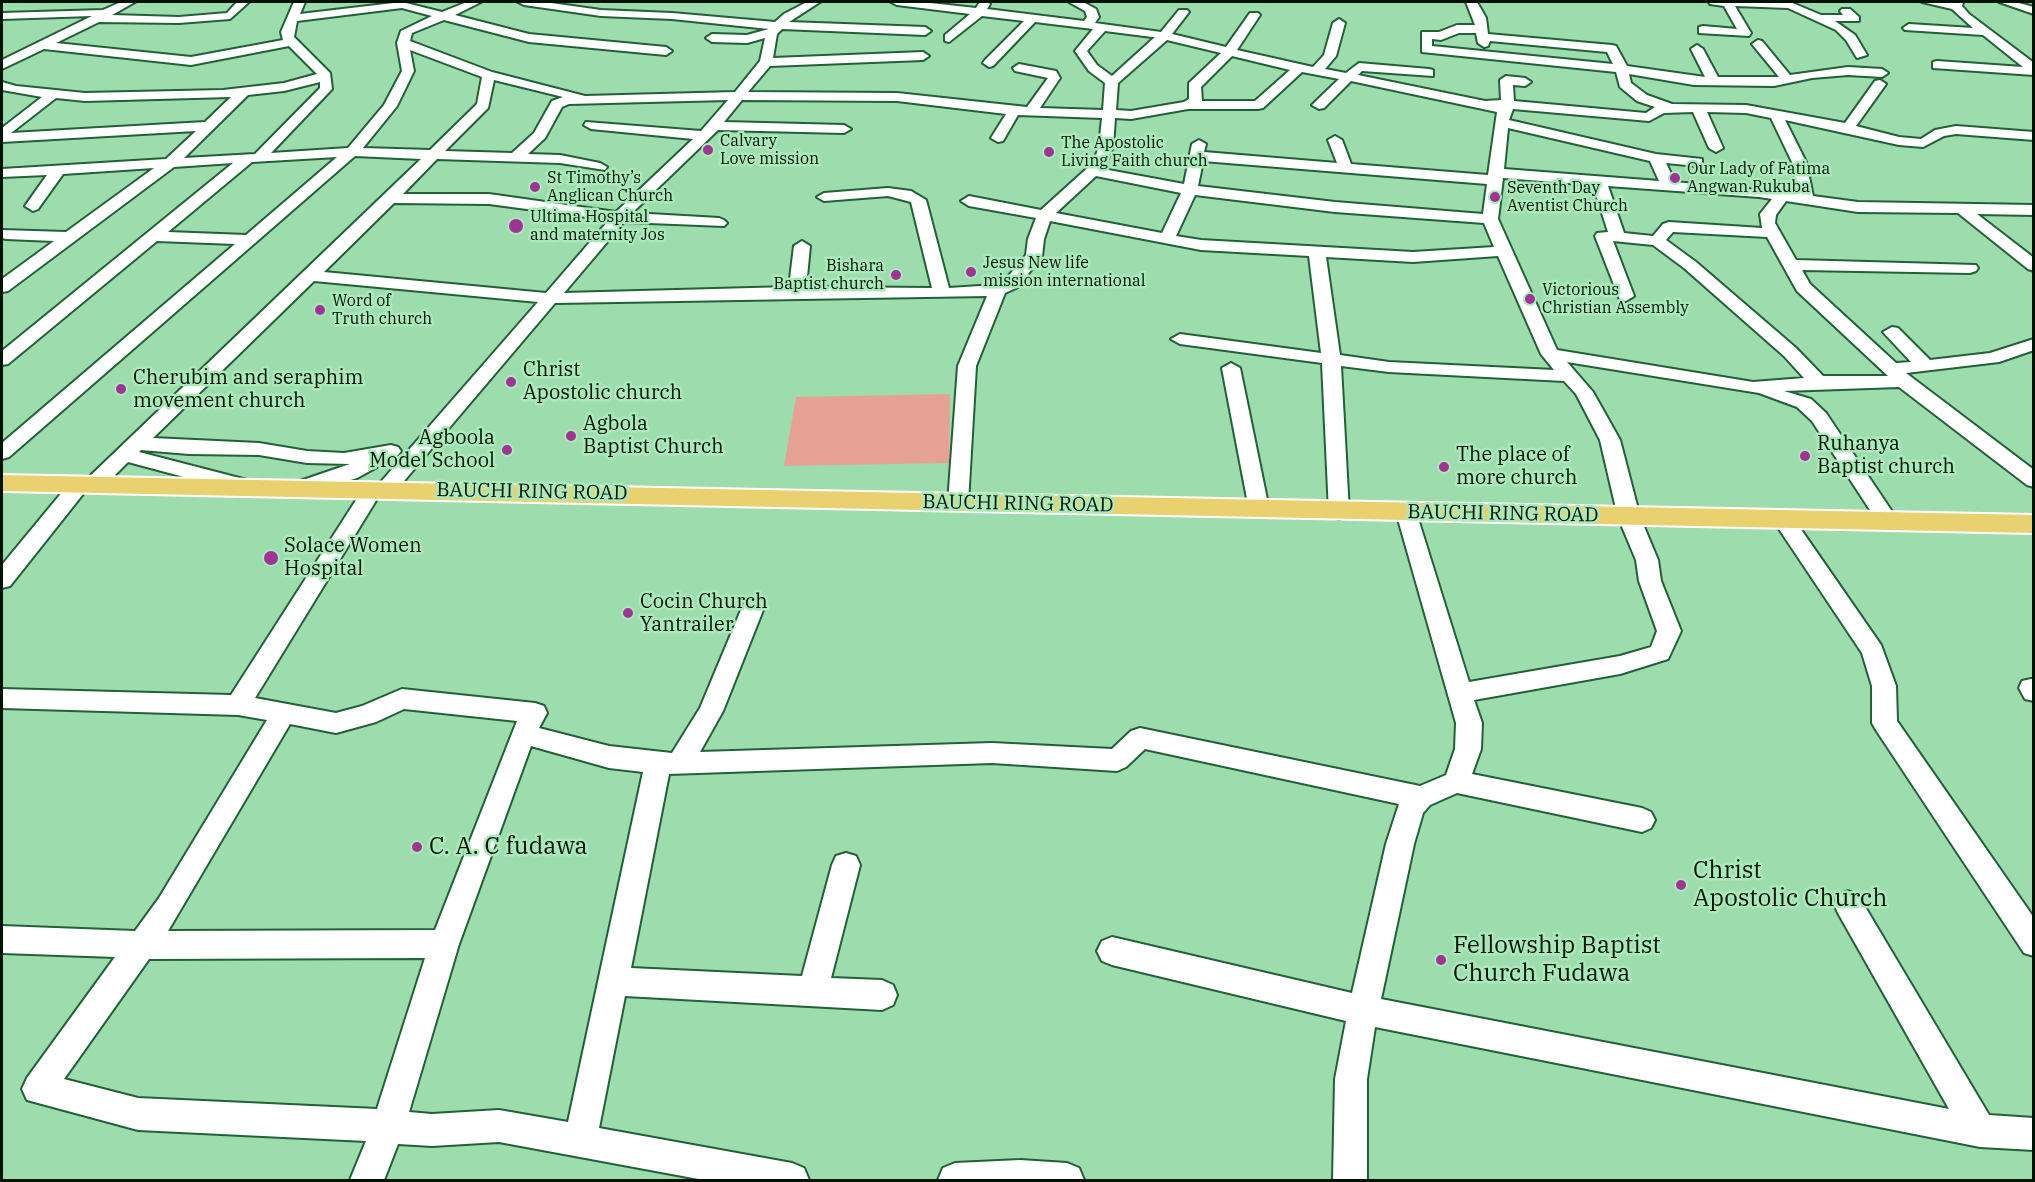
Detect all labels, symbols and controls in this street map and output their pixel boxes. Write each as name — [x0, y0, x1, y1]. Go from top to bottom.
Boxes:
place label: Calvary Love mission — [720, 131, 819, 169]
place label: The Apostolic Living Faith church — [1061, 133, 1208, 171]
marker: Calvary Love mission — [701, 143, 715, 157]
marker: The Apostolic Living Faith church — [1042, 145, 1056, 159]
place label: Our Lady of Fatima Angwan Rukuba — [1687, 159, 1830, 197]
place label: St Timothy’s Anglican Church — [547, 168, 673, 206]
marker: Our Lady of Fatima Angwan Rukuba — [1668, 171, 1682, 185]
place label: Seventh Day Aventist Church — [1507, 178, 1628, 216]
marker: St Timothy’s Anglican Church — [528, 180, 542, 194]
marker: Seventh Day Aventist Church — [1488, 190, 1502, 204]
place label: Ultima Hospital and maternity Jos — [530, 207, 665, 245]
marker: Ultima Hospital and maternity Jos — [507, 217, 525, 235]
place label: Jesus New life mission international — [983, 253, 1146, 291]
place label: Bishara Baptist church — [774, 256, 884, 294]
marker: Jesus New life mission international — [964, 265, 978, 279]
marker: Bishara Baptist church — [889, 268, 903, 282]
place label: Victorious Christian Assembly — [1542, 280, 1689, 318]
place label: Word of Truth church — [332, 291, 432, 329]
marker: Victorious Christian Assembly — [1523, 292, 1537, 306]
marker: Word of Truth church — [313, 303, 327, 317]
place label: Christ Apostolic church — [523, 358, 682, 405]
place label: Cherubim and seraphim movement church — [133, 366, 364, 413]
marker: Christ Apostolic church — [504, 375, 518, 389]
marker: Cherubim and seraphim movement church — [114, 382, 128, 396]
place label: Agbola Baptist Church — [583, 412, 724, 459]
place label: Agboola Model School — [369, 426, 495, 473]
marker: Agbola Baptist Church — [564, 429, 578, 443]
place label: Ruhanya Baptist church — [1817, 432, 1955, 479]
marker: Agboola Model School — [500, 443, 514, 457]
place label: The place of more church — [1456, 443, 1577, 490]
marker: Ruhanya Baptist church — [1798, 449, 1812, 463]
marker: The place of more church — [1437, 460, 1451, 474]
street label: BAUCHI RING ROAD — [436, 478, 628, 506]
street label: BAUCHI RING ROAD — [922, 490, 1114, 518]
street label: BAUCHI RING ROAD — [1407, 500, 1599, 528]
place label: Solace Women Hospital — [284, 534, 422, 581]
marker: Solace Women Hospital — [262, 549, 280, 567]
place label: Cocin Church Yantrailer — [640, 590, 768, 637]
marker: Cocin Church Yantrailer — [621, 606, 635, 620]
place label: C. A. C fudawa — [429, 833, 588, 861]
marker: C. A. C fudawa — [410, 840, 424, 854]
place label: Christ Apostolic Church — [1693, 857, 1887, 913]
marker: Christ Apostolic Church — [1674, 878, 1688, 892]
place label: Fellowship Baptist Church Fudawa — [1453, 932, 1661, 988]
marker: Fellowship Baptist Church Fudawa — [1434, 953, 1448, 967]

